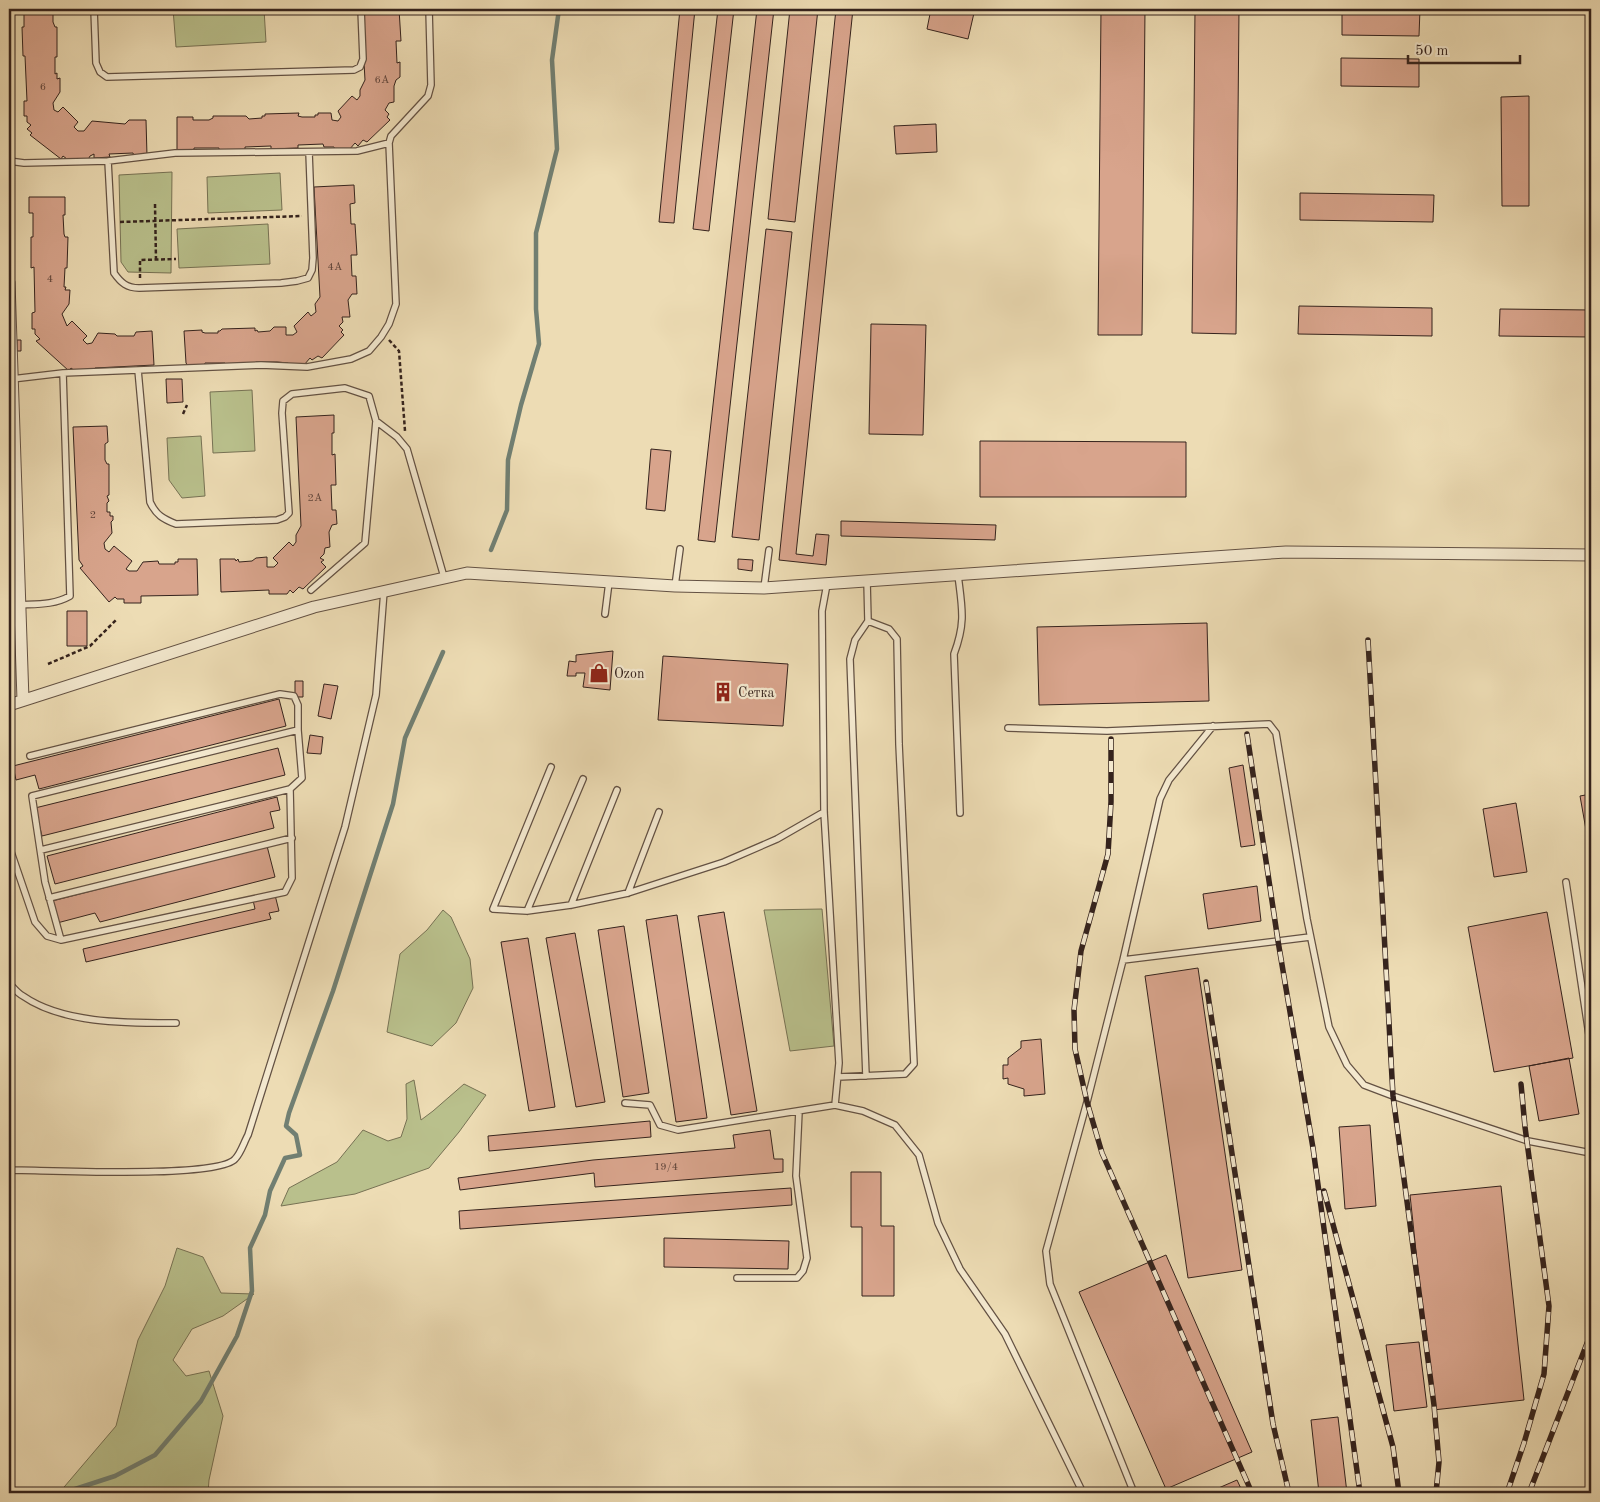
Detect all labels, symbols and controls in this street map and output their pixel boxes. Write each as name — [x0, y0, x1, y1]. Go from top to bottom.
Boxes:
scale bar — [1408, 32, 1520, 64]
text: 50 m — [1415, 44, 1449, 59]
house number: 6А — [375, 75, 390, 86]
house number: 6 — [40, 82, 46, 93]
house number: 4А — [328, 262, 343, 273]
house number: 4 — [47, 274, 53, 285]
house number: 2А — [308, 493, 323, 504]
house number: 2 — [90, 510, 96, 521]
shop icon: Ozon — [588, 662, 610, 684]
place label: Ozon — [614, 667, 645, 681]
building icon: Сетка — [712, 681, 734, 703]
place label: Сетка — [738, 686, 774, 700]
house number: 19/4 — [654, 1162, 678, 1173]

